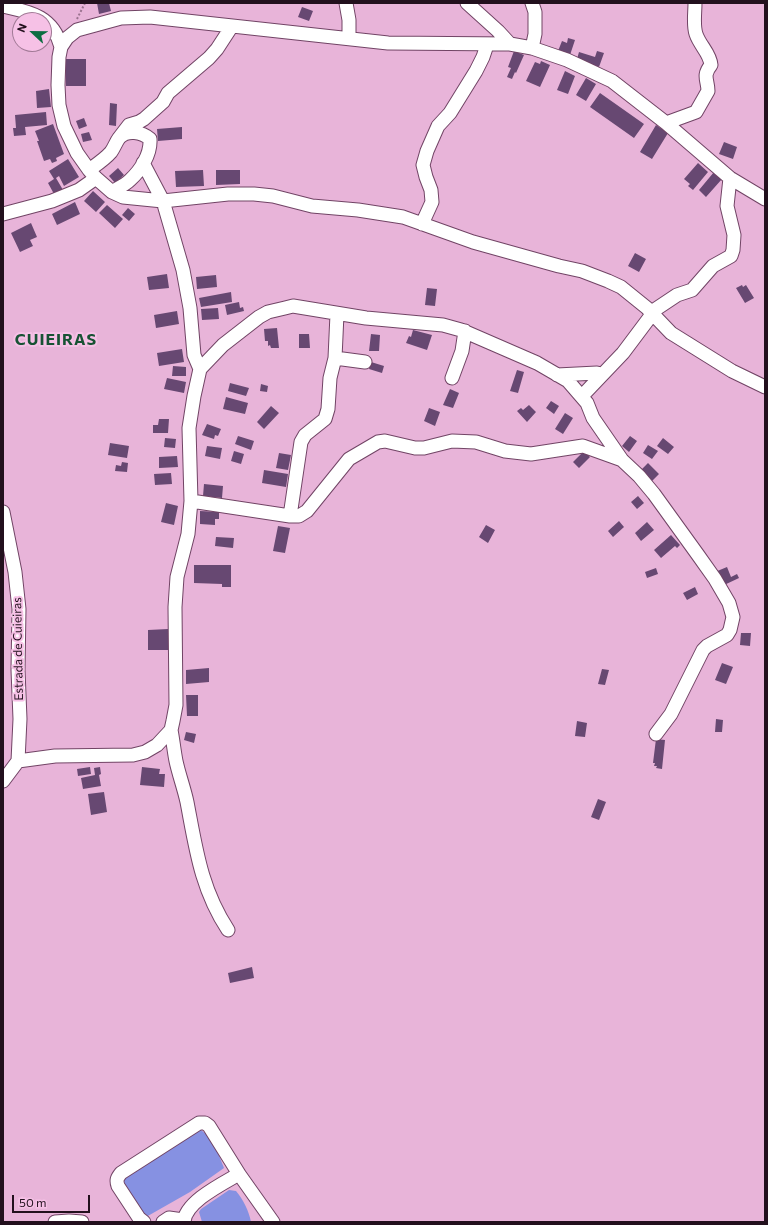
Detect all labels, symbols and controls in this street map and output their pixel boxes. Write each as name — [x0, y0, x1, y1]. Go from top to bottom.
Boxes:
north arrow — [12, 12, 52, 52]
text: N — [14, 21, 29, 34]
district label: CUIEIRAS — [15, 330, 97, 350]
street label: Estrada de Cuieiras — [10, 597, 26, 701]
scale bar — [14, 1187, 92, 1213]
text: 50 m — [19, 1195, 47, 1209]

